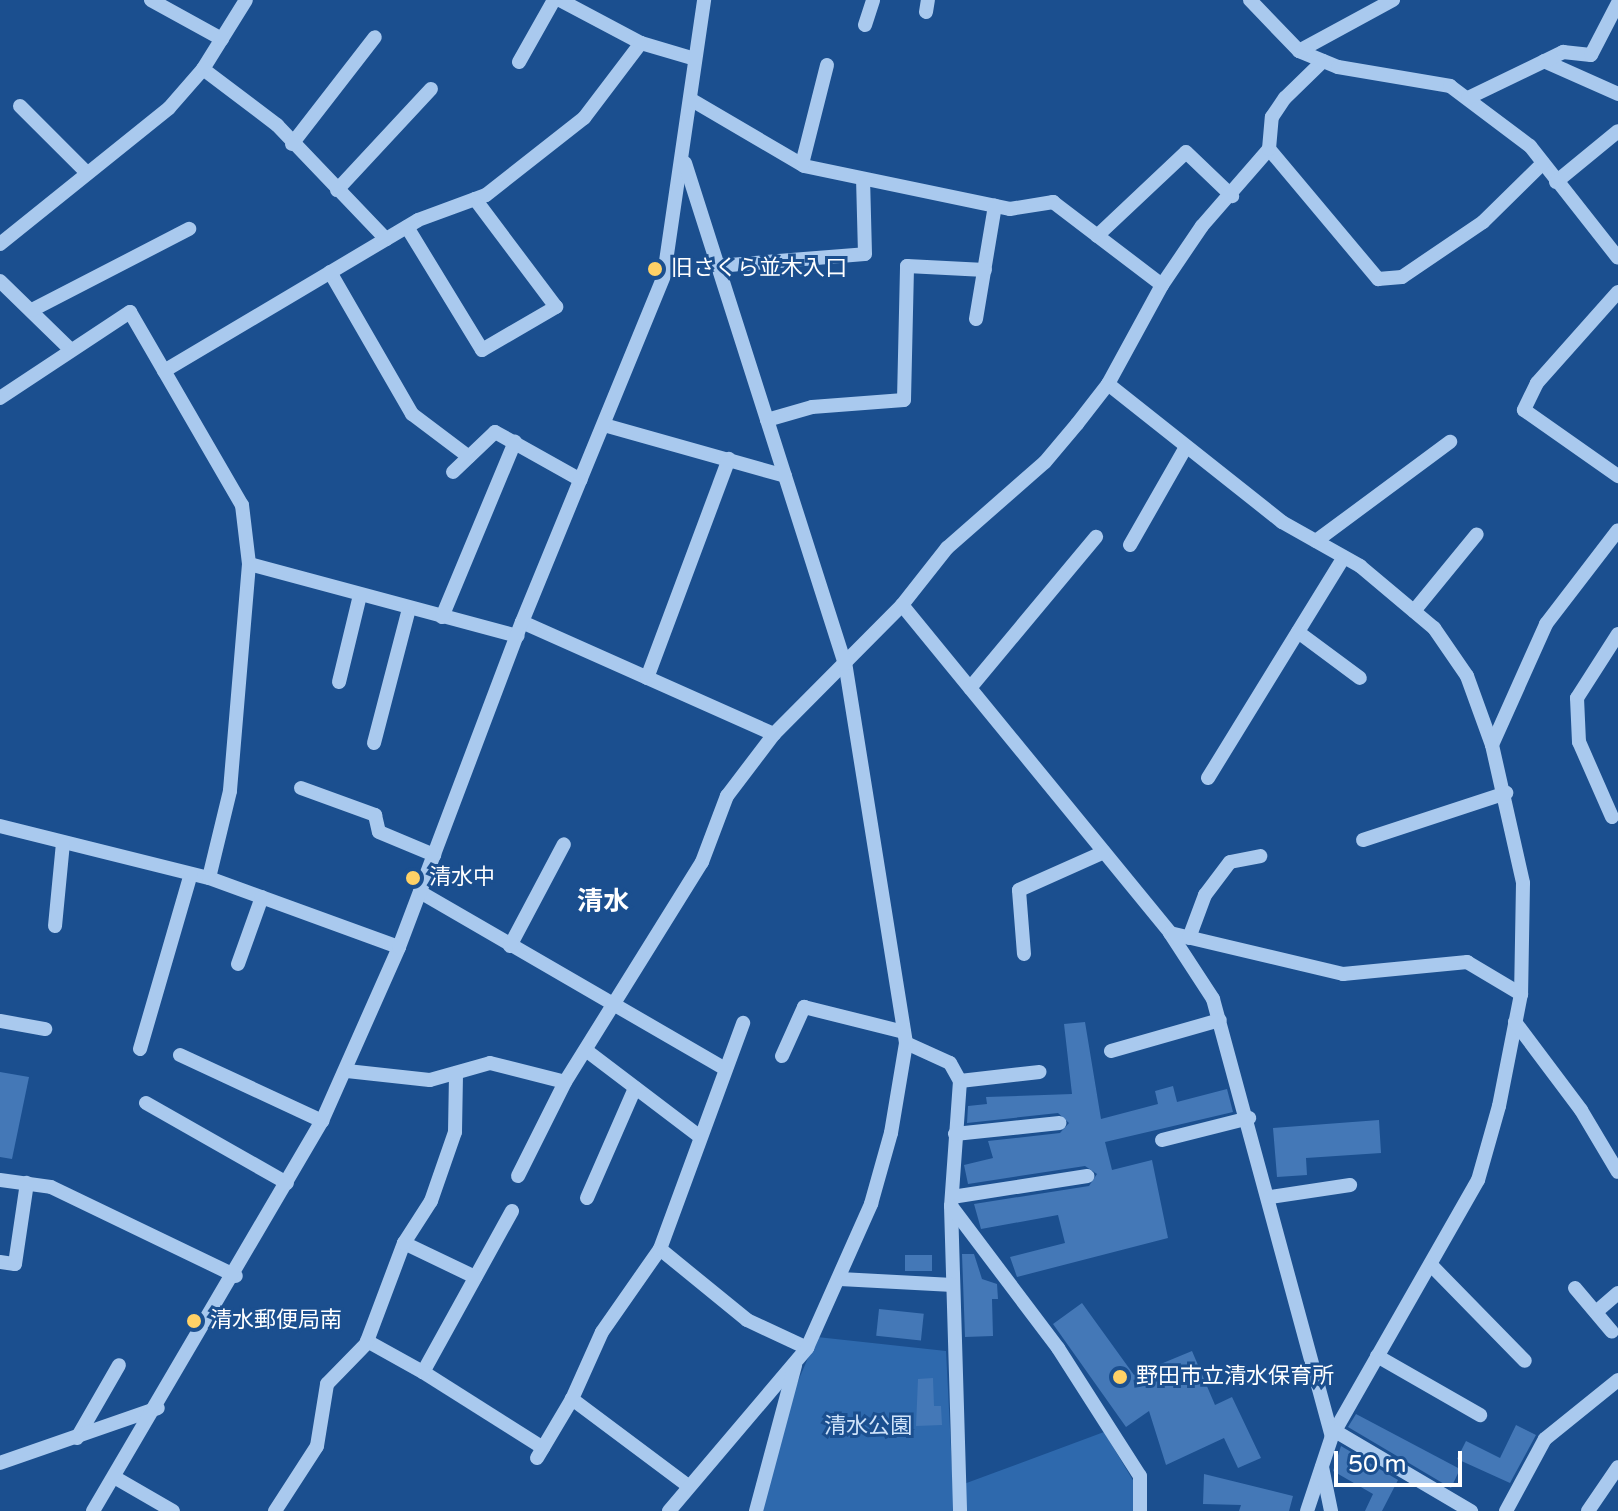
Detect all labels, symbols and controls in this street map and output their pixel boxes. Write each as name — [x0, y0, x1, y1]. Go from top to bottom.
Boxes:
place label: 旧さくら並木入口 — [671, 256, 847, 282]
marker: 旧さくら並木入口 — [646, 260, 664, 278]
place label: 清水中 — [429, 865, 495, 891]
marker: 清水中 — [404, 869, 422, 887]
district label: 清水 — [577, 886, 629, 918]
place label: 清水郵便局南 — [210, 1308, 342, 1334]
marker: 清水郵便局南 — [185, 1312, 203, 1330]
place label: 野田市立清水保育所 — [1136, 1364, 1334, 1390]
marker: 野田市立清水保育所 — [1111, 1368, 1129, 1386]
park label: 清水公園 — [824, 1414, 912, 1440]
scale bar — [1338, 1435, 1466, 1485]
text: 50 m — [1348, 1450, 1406, 1479]

